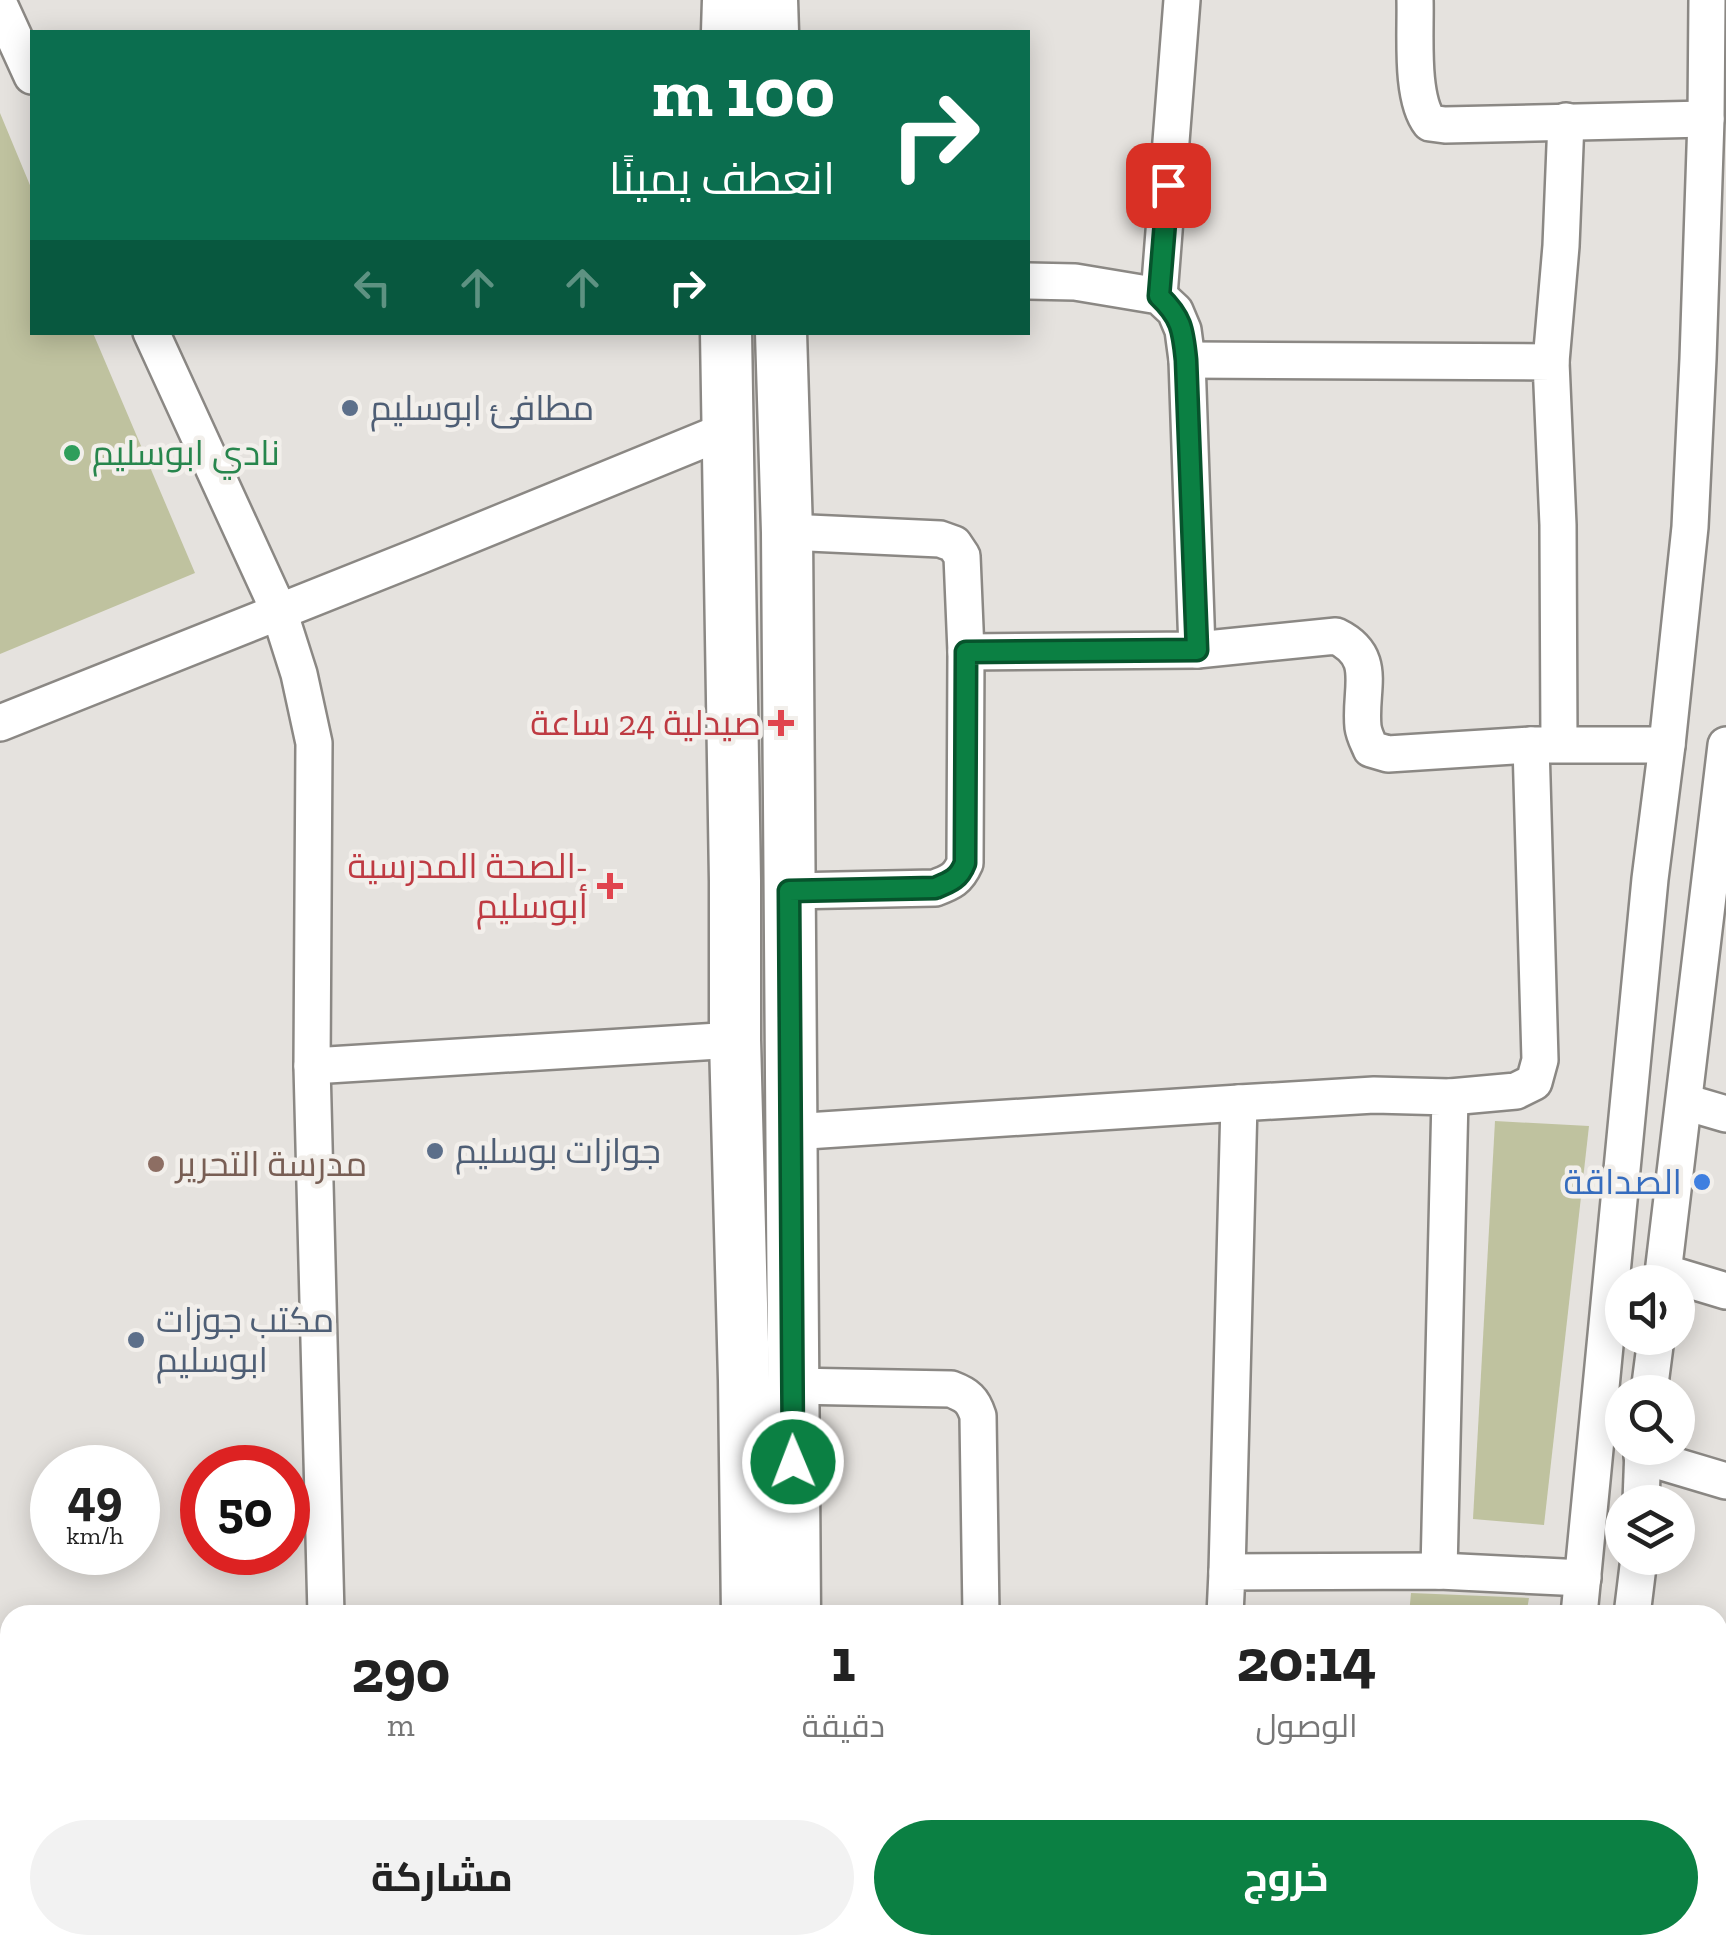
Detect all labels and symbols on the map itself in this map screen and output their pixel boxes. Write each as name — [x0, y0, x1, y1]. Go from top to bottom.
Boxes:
pin — [1126, 143, 1211, 228]
place label: مطافئ ابوسليم — [370, 387, 594, 432]
marker: مطافئ ابوسليم — [339, 397, 361, 419]
place label: نادي ابوسليم — [92, 432, 280, 480]
marker: نادي ابوسليم — [61, 442, 83, 464]
place label: صيدلية 24 ساعة — [530, 702, 761, 744]
marker: صيدلية 24 ساعة — [770, 712, 792, 734]
place label: الصحة المدرسية- أبوسليم — [348, 845, 588, 930]
marker: الصحة المدرسية- أبوسليم — [597, 873, 623, 899]
place label: جوازات بوسليم — [455, 1130, 661, 1175]
marker: جوازات بوسليم — [424, 1140, 446, 1162]
place label: مدرسة التحرير — [174, 1143, 367, 1185]
marker: مدرسة التحرير — [145, 1153, 167, 1175]
place label: الصداقة — [1563, 1161, 1682, 1203]
marker: الصداقة — [1691, 1171, 1713, 1193]
place label: مكتب جوزات ابوسليم — [156, 1299, 334, 1384]
marker: مكتب جوزات ابوسليم — [125, 1329, 147, 1351]
position arrow — [741, 1410, 845, 1514]
speed limit sign: 50 — [180, 1445, 310, 1575]

